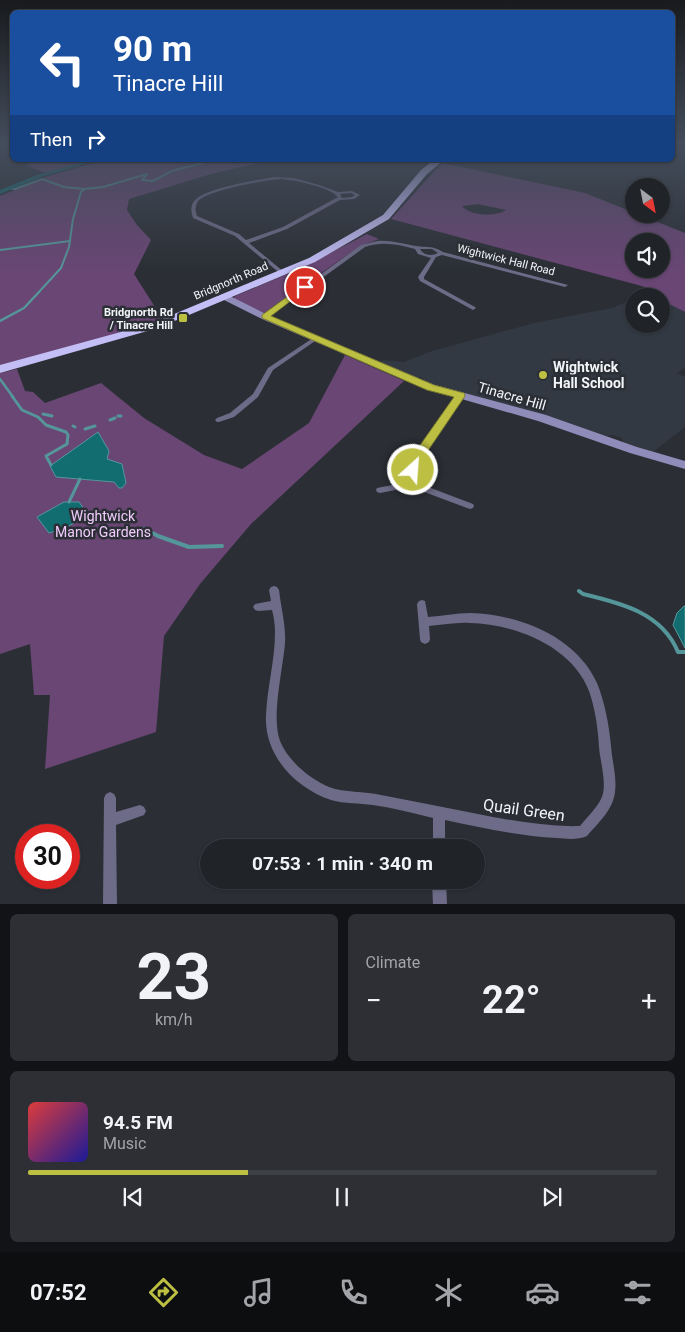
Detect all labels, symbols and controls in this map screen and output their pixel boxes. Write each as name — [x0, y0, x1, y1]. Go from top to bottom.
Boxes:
text: 90 m — [113, 29, 192, 70]
icon: left — [30, 30, 95, 95]
text: Tinacre Hill — [113, 71, 223, 96]
icon: right — [82, 125, 110, 153]
text: Then — [30, 128, 72, 151]
north arrow — [625, 178, 670, 222]
map controls — [625, 178, 670, 333]
button: sound — [625, 233, 670, 278]
street label: Wightwick Hall Road — [456, 242, 556, 278]
street label: Bridgnorth Road — [192, 259, 270, 303]
pin — [284, 266, 326, 308]
icon: arrive — [291, 273, 319, 301]
button: search — [625, 288, 670, 333]
place label: Bridgnorth Rd / Tinacre Hill — [104, 306, 173, 332]
marker: Bridgnorth Rd / Tinacre Hill — [177, 312, 189, 324]
place label: Wightwick Hall School — [553, 359, 625, 391]
marker: Wightwick Hall School — [537, 369, 549, 381]
street label: Tinacre Hill — [476, 379, 548, 413]
position arrow — [386, 443, 438, 495]
park label: Wightwick Manor Gardens — [55, 508, 151, 540]
street label: Quail Green — [482, 795, 566, 825]
speed limit sign: 30 — [15, 824, 80, 889]
text: 07:53 · 1 min · 340 m — [252, 852, 433, 875]
text: 23 — [136, 939, 211, 1015]
text: Climate — [366, 953, 420, 972]
text: 22° — [482, 978, 541, 1022]
text: − — [366, 984, 382, 1017]
text: + — [641, 984, 657, 1017]
text: km/h — [155, 1010, 193, 1029]
text: 94.5 FM — [103, 1111, 173, 1134]
text: Music — [103, 1134, 146, 1153]
icon: previous — [119, 1183, 147, 1211]
icon: pause — [328, 1183, 356, 1211]
icon: next — [538, 1183, 566, 1211]
icon: directions — [146, 1275, 181, 1310]
icon: music — [241, 1275, 276, 1310]
icon: phone — [336, 1275, 371, 1310]
icon: climate — [431, 1275, 466, 1310]
icon: car — [525, 1275, 560, 1310]
icon: filters — [620, 1275, 655, 1310]
text: 07:52 — [30, 1280, 87, 1305]

